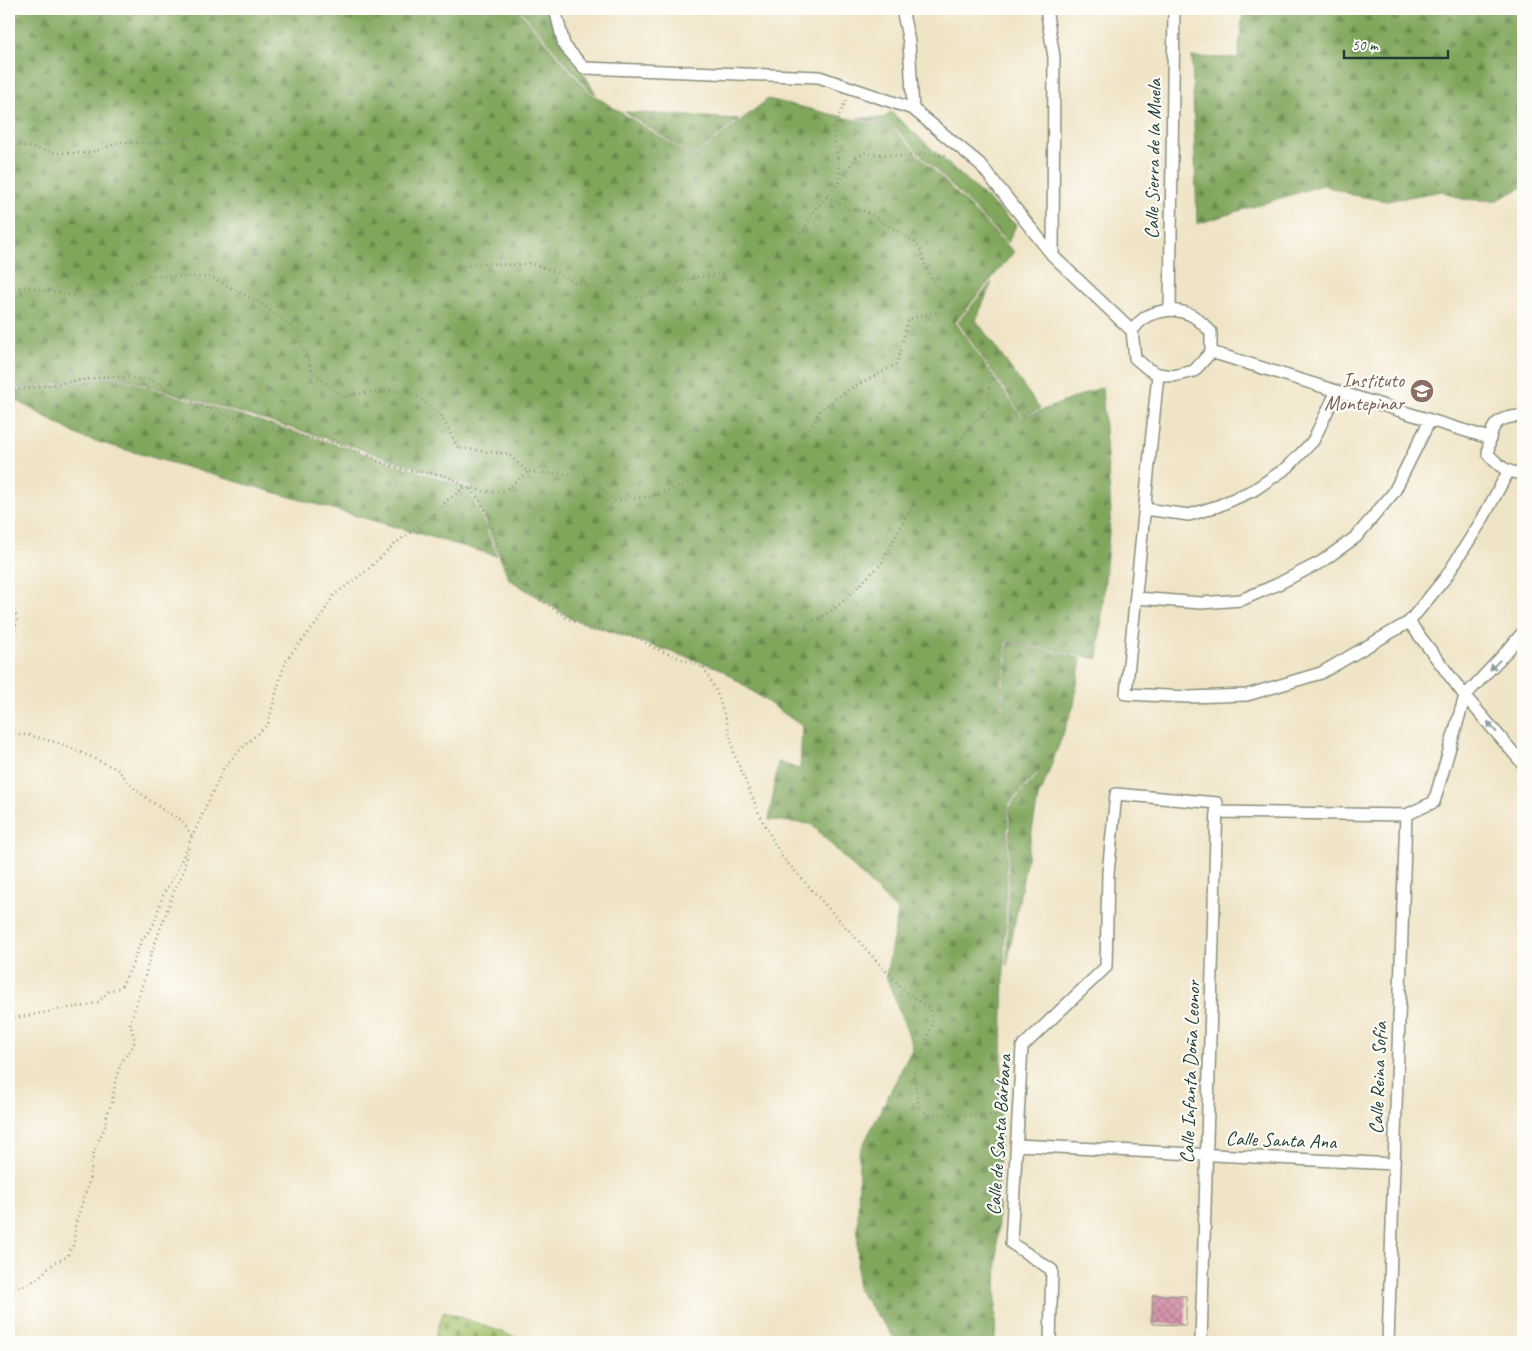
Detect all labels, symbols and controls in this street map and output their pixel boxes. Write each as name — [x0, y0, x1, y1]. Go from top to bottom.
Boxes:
scale bar — [1344, 28, 1448, 60]
text: 50 m — [1352, 36, 1379, 55]
street label: Calle Sierra de la Muela — [1139, 78, 1167, 239]
place label: Instituto Montepinar — [1324, 368, 1406, 416]
school or university icon: Instituto Montepinar — [1409, 378, 1435, 404]
one-way arrow — [1489, 658, 1501, 670]
one-way arrow — [1486, 721, 1497, 734]
street label: Calle Infanta Doña Leonor — [1174, 978, 1206, 1164]
street label: Calle Reina Sofía — [1364, 1020, 1392, 1135]
street label: Calle de Santa Bárbara — [981, 1052, 1017, 1216]
street label: Calle Santa Ana — [1225, 1126, 1339, 1154]

